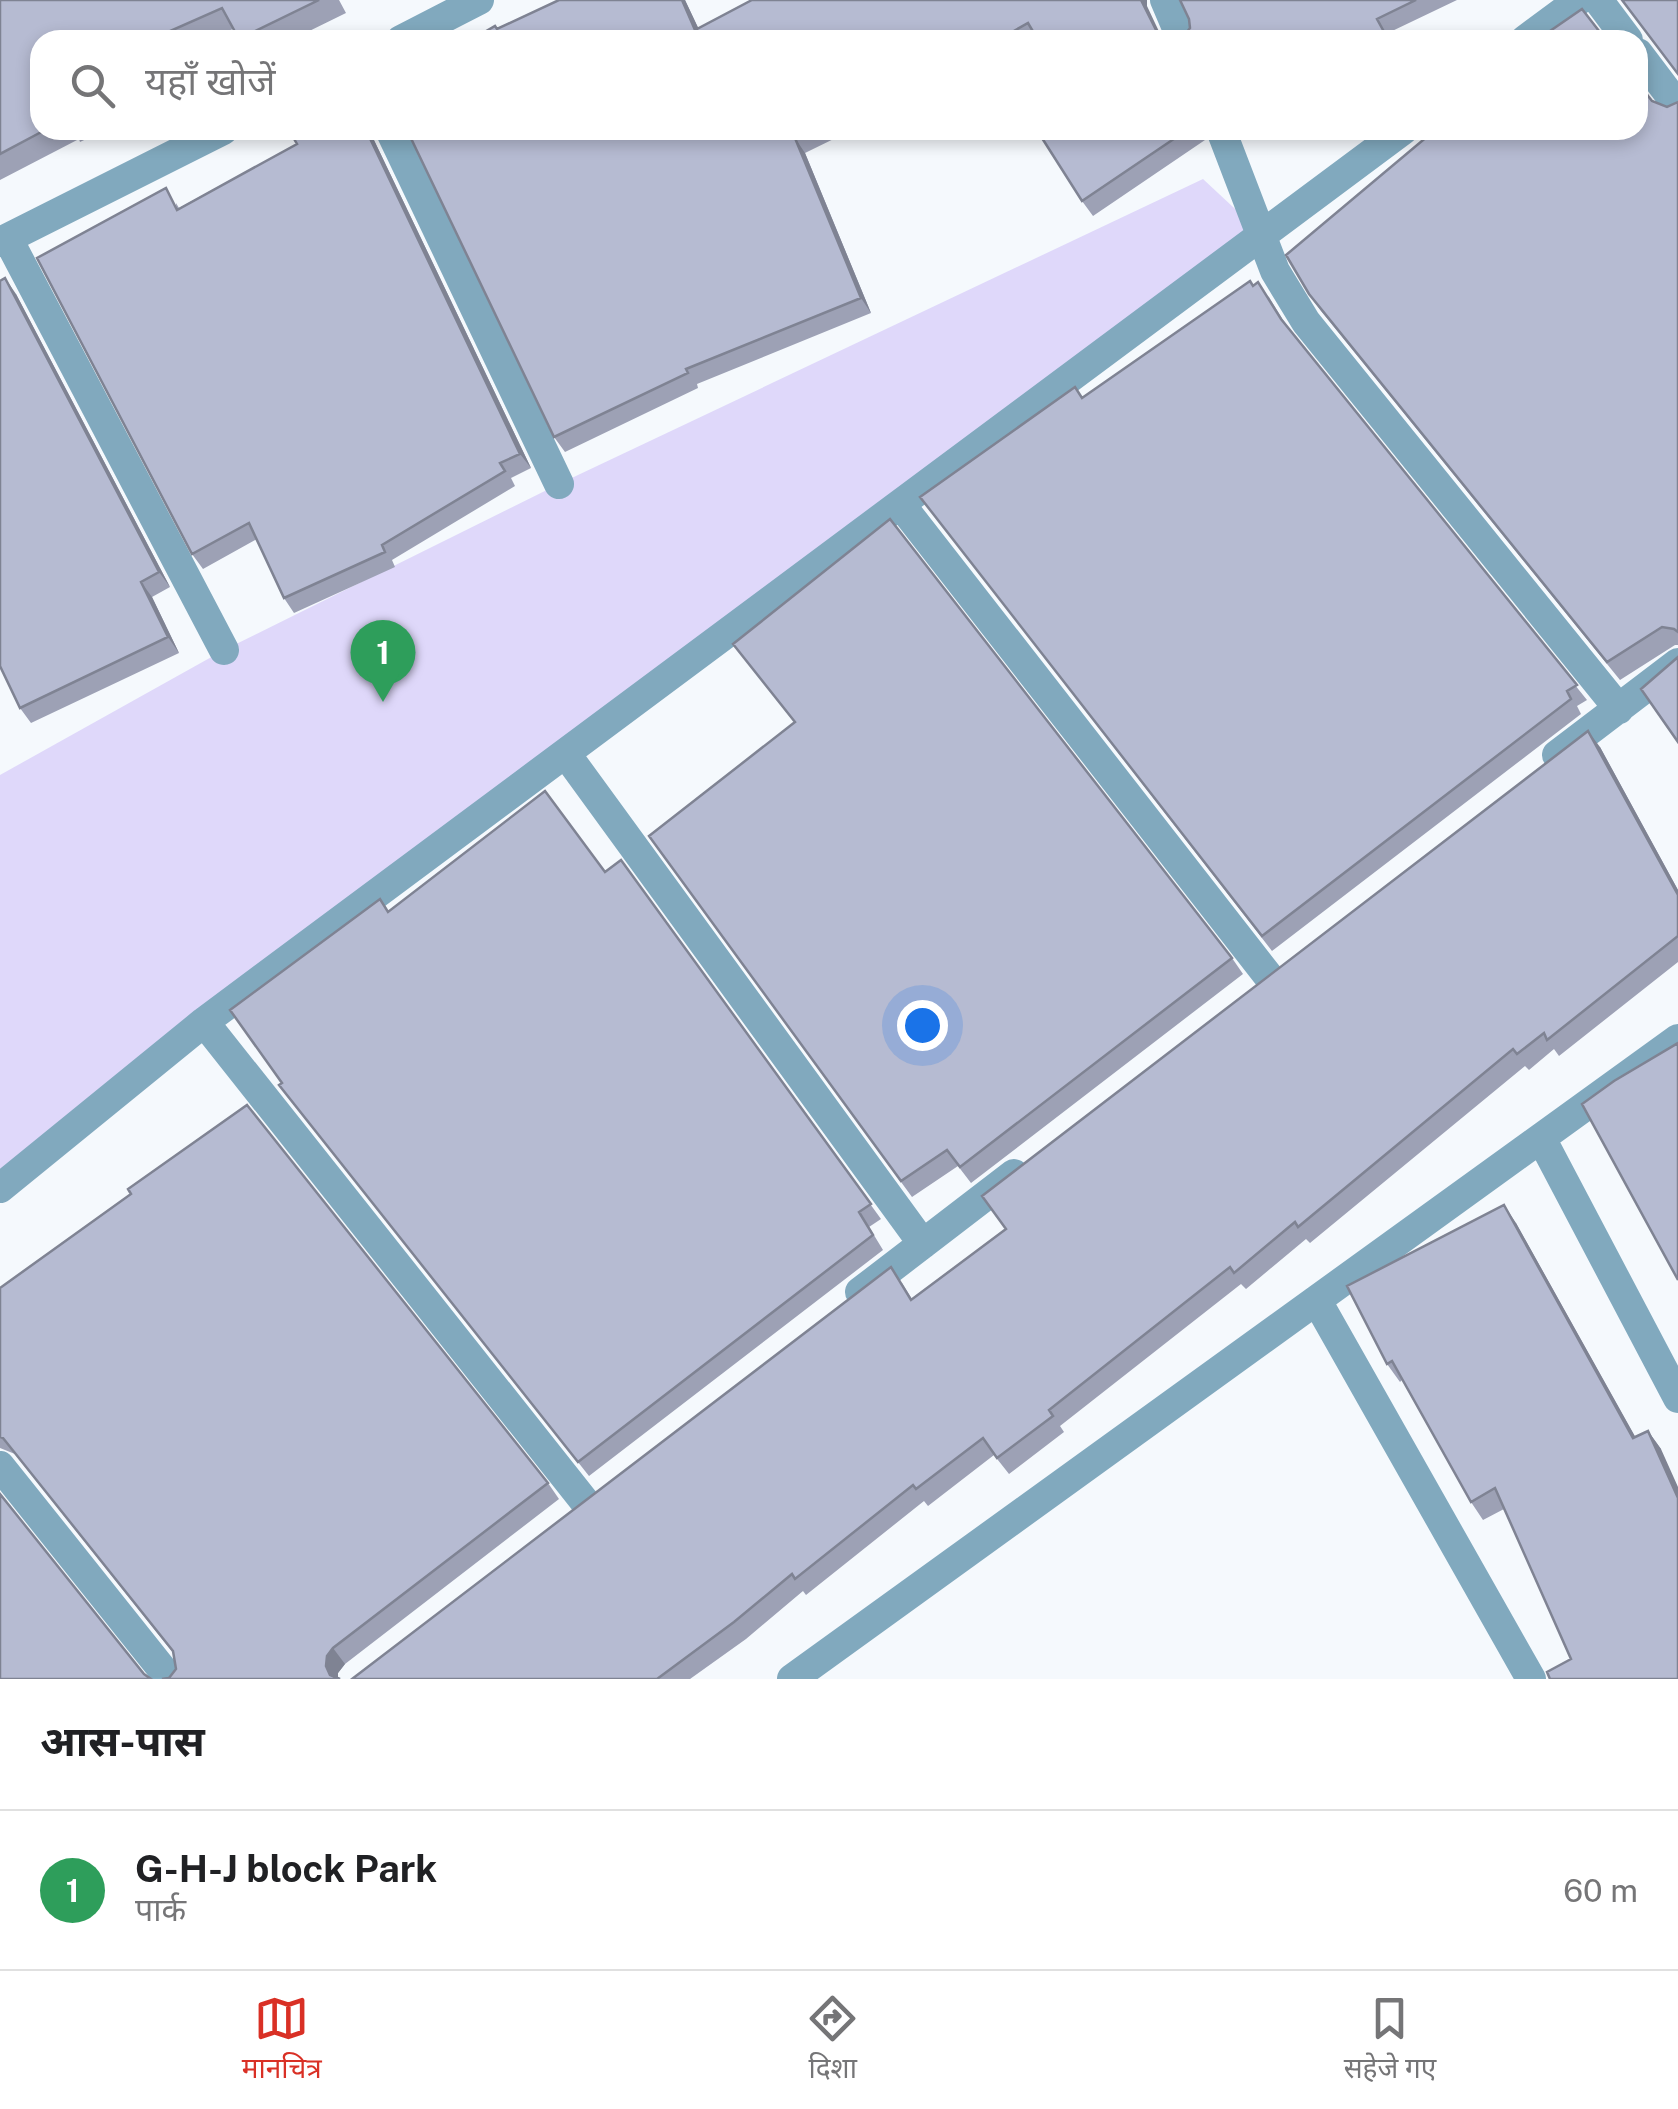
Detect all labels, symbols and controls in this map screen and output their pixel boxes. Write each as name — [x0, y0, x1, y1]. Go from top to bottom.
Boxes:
search box — [30, 30, 1648, 140]
icon: search — [65, 58, 120, 113]
text: यहाँ खोजें — [145, 59, 275, 104]
pin: 1 — [350, 620, 416, 702]
your location — [897, 1000, 948, 1051]
text: आस-पास — [40, 1716, 205, 1765]
text: G-H-J block Park — [135, 1846, 437, 1891]
text: 1 — [66, 1872, 79, 1909]
text: 60 m — [1563, 1872, 1638, 1909]
text: पार्क — [135, 1891, 186, 1928]
tab: मानचित्र — [242, 1991, 322, 2089]
tab: दिशा — [805, 1991, 860, 2089]
tab: सहेजे गए — [1344, 1991, 1436, 2089]

